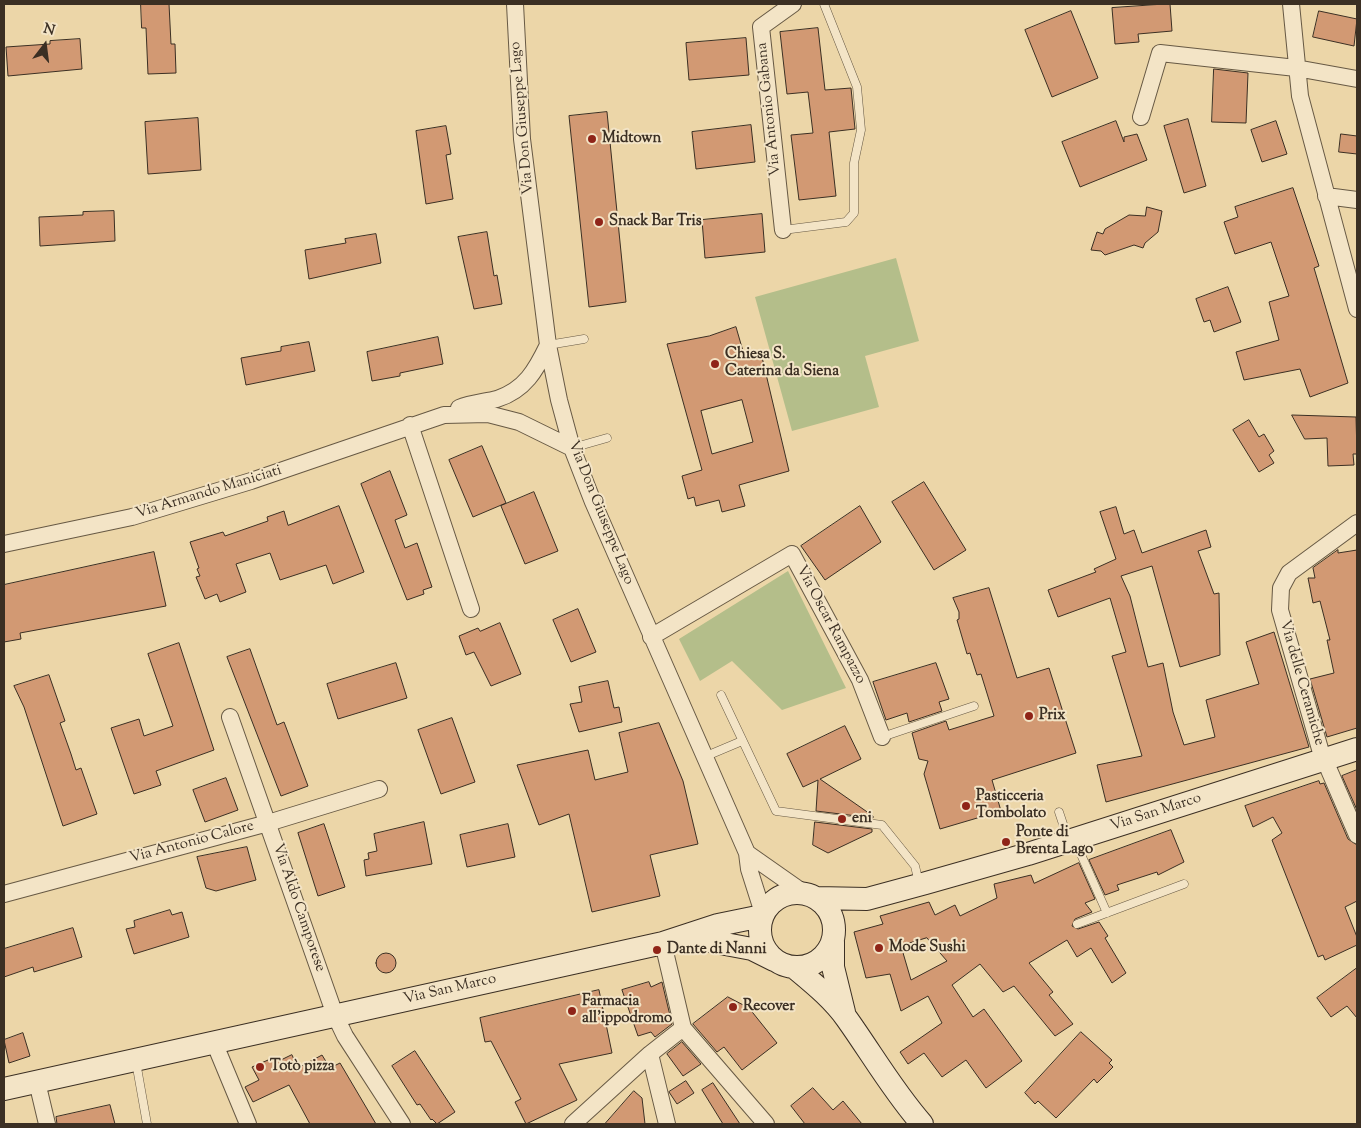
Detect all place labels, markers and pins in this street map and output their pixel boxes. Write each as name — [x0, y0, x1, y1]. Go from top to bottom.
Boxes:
place label: Midtown — [602, 130, 661, 148]
marker: Midtown — [586, 133, 598, 145]
place label: Snack Bar Tris — [609, 213, 702, 231]
marker: Snack Bar Tris — [593, 216, 605, 228]
place label: Chiesa S. Caterina da Siena — [725, 346, 839, 381]
marker: Chiesa S. Caterina da Siena — [709, 358, 721, 370]
place label: Prix — [1039, 707, 1065, 725]
marker: Prix — [1023, 710, 1035, 722]
place label: Pasticceria Tombolato — [976, 788, 1046, 823]
marker: Pasticceria Tombolato — [960, 800, 972, 812]
place label: eni — [852, 810, 872, 828]
marker: eni — [836, 813, 848, 825]
place label: Ponte di Brenta Lago — [1016, 824, 1093, 859]
marker: Ponte di Brenta Lago — [1000, 836, 1012, 848]
place label: Mode Sushi — [889, 939, 966, 957]
place label: Dante di Nanni — [667, 941, 767, 959]
marker: Mode Sushi — [873, 942, 885, 954]
marker: Dante di Nanni — [651, 944, 663, 956]
place label: Farmacia all'ippodromo — [582, 993, 672, 1028]
place label: Recover — [743, 998, 795, 1016]
marker: Recover — [727, 1001, 739, 1013]
marker: Farmacia all'ippodromo — [566, 1005, 578, 1017]
place label: Totò pizza — [270, 1058, 335, 1076]
marker: Totò pizza — [254, 1061, 266, 1073]

